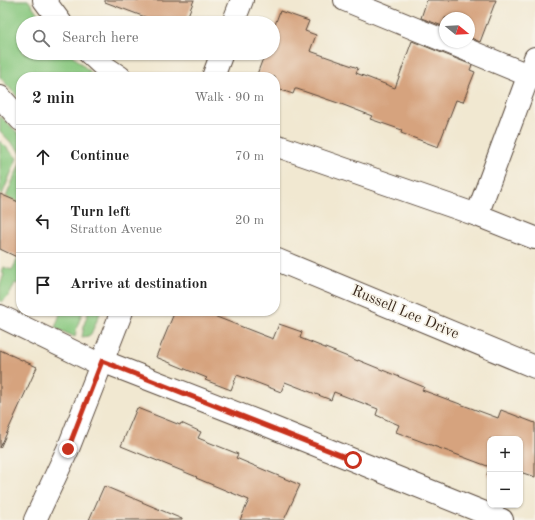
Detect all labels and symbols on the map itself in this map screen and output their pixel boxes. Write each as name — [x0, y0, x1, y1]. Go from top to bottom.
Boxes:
north arrow — [439, 12, 475, 48]
street label: Russell Lee Drive — [349, 284, 461, 342]
route end — [59, 440, 77, 458]
route start — [344, 451, 362, 469]

